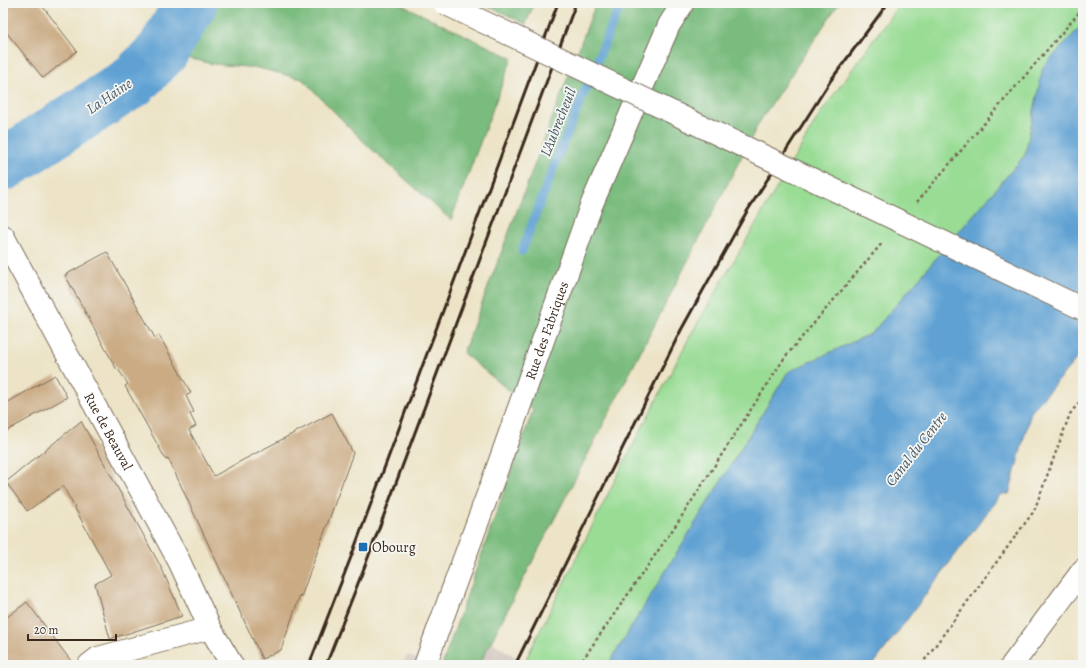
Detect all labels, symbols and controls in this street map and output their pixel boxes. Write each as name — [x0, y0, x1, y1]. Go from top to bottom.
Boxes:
water label: La Haine — [82, 73, 136, 119]
water label: L'Aubrecheuil — [535, 84, 581, 159]
street label: Rue des Fabriques — [521, 279, 573, 382]
street label: Rue de Beauval — [79, 389, 137, 474]
water label: Canal du Centre — [881, 407, 952, 490]
place label: Obourg — [372, 538, 416, 557]
marker: Obourg — [357, 541, 369, 553]
scale bar — [28, 616, 116, 642]
text: 20 m — [34, 622, 58, 638]

